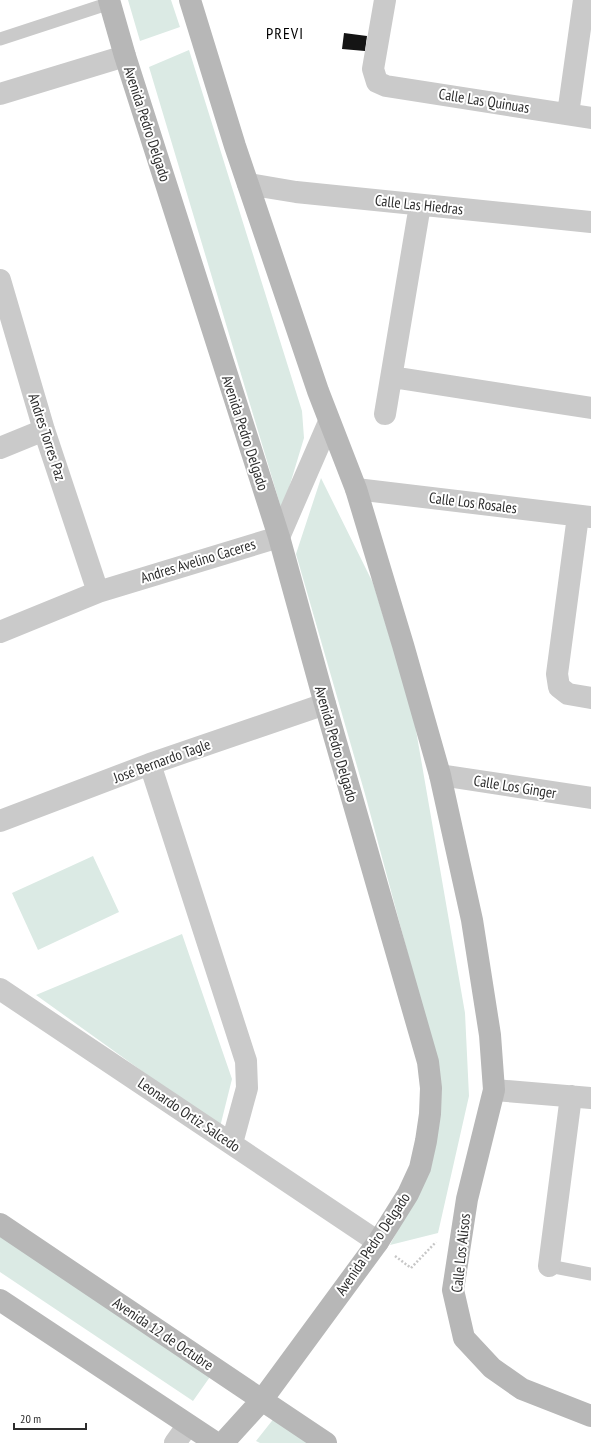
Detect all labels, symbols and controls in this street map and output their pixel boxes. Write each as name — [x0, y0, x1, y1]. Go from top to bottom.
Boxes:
district label: PREVI — [266, 23, 304, 43]
street label: Avenida Pedro Delgado — [120, 64, 175, 184]
street label: Calle Las Quinuas — [437, 84, 531, 117]
street label: Calle Las Hiedras — [374, 190, 464, 219]
street label: Avenida Pedro Delgado — [218, 373, 273, 493]
street label: Andres Torres Paz — [24, 391, 70, 483]
street label: Calle Los Rosales — [428, 488, 518, 517]
street label: Andres Avelino Caceres — [138, 534, 258, 587]
street label: Avenida Pedro Delgado — [311, 684, 362, 804]
street label: José Bernardo Tagle — [110, 734, 213, 787]
street label: Calle Los Ginger — [472, 771, 559, 803]
street label: Leonardo Ortiz Salcedo — [134, 1073, 244, 1156]
street label: Avenida Pedro Delgado — [331, 1189, 414, 1299]
street label: Calle Los Alisos — [447, 1212, 474, 1293]
street label: Avenida 12 de Octubre — [109, 1293, 217, 1374]
scale bar — [14, 1405, 86, 1431]
text: 20 m — [20, 1411, 41, 1426]

